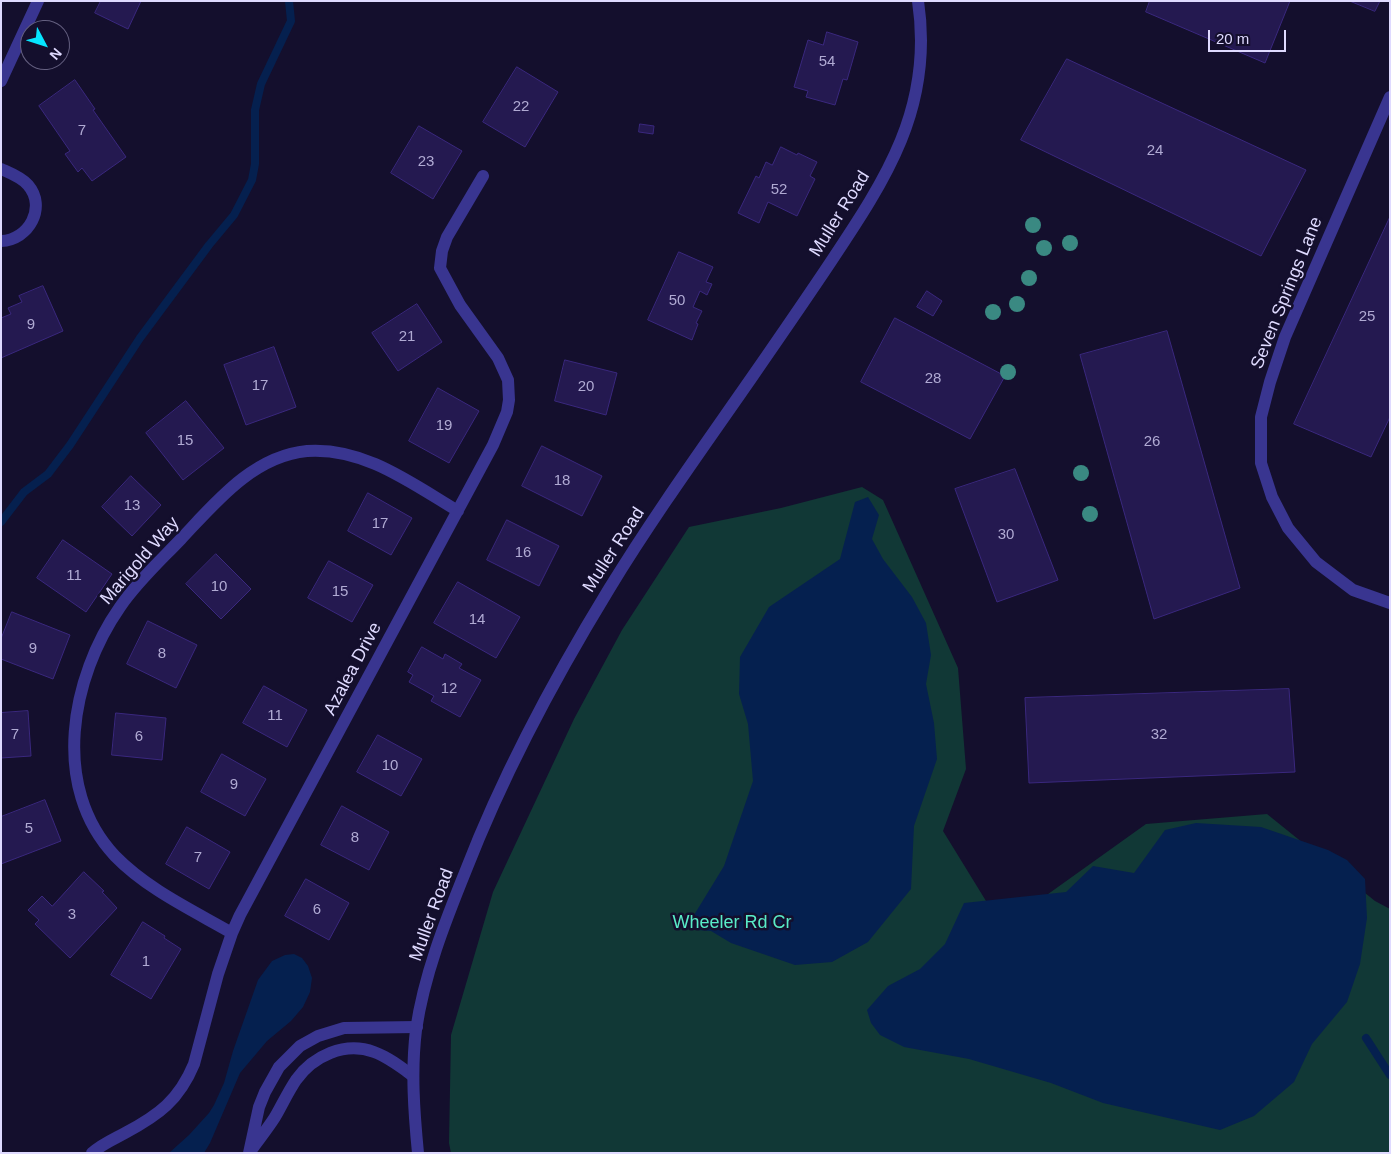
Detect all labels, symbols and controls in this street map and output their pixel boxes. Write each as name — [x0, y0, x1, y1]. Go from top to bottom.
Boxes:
north arrow — [20, 20, 70, 70]
scale bar — [1211, 20, 1288, 52]
text: 20 m — [1216, 30, 1249, 47]
text: N — [46, 45, 65, 63]
house number: 54 — [819, 53, 835, 71]
house number: 22 — [513, 98, 529, 116]
house number: 7 — [78, 122, 86, 140]
house number: 24 — [1147, 142, 1163, 160]
house number: 23 — [418, 153, 434, 171]
street label: Muller Road — [805, 167, 875, 261]
house number: 52 — [771, 181, 787, 199]
street label: Seven Springs Lane — [1247, 214, 1327, 372]
house number: 50 — [669, 292, 685, 310]
house number: 25 — [1359, 308, 1375, 326]
house number: 9 — [27, 316, 35, 334]
house number: 21 — [399, 328, 415, 346]
house number: 28 — [925, 370, 941, 388]
house number: 17 — [252, 377, 268, 395]
house number: 20 — [578, 378, 594, 396]
house number: 19 — [436, 417, 452, 435]
house number: 15 — [177, 432, 193, 450]
house number: 26 — [1144, 433, 1160, 451]
house number: 18 — [554, 472, 570, 490]
house number: 13 — [124, 497, 140, 515]
street label: Muller Road — [579, 503, 649, 597]
street label: Marigold Way — [96, 513, 184, 609]
house number: 17 — [372, 515, 388, 533]
house number: 30 — [998, 526, 1014, 544]
house number: 16 — [515, 544, 531, 562]
house number: 11 — [66, 567, 82, 585]
house number: 10 — [211, 578, 227, 596]
house number: 15 — [332, 583, 348, 601]
house number: 14 — [469, 611, 485, 629]
street label: Azalea Drive — [320, 619, 386, 719]
house number: 9 — [29, 640, 37, 658]
house number: 8 — [158, 645, 166, 663]
house number: 12 — [441, 680, 457, 698]
house number: 11 — [267, 707, 283, 725]
house number: 7 — [11, 726, 19, 744]
house number: 32 — [1151, 726, 1167, 744]
house number: 6 — [135, 728, 143, 746]
house number: 10 — [382, 757, 398, 775]
house number: 9 — [230, 776, 238, 794]
house number: 5 — [25, 820, 33, 838]
house number: 8 — [351, 829, 359, 847]
house number: 7 — [194, 849, 202, 867]
street label: Muller Road — [405, 866, 459, 964]
house number: 6 — [313, 901, 321, 919]
house number: 3 — [68, 906, 76, 924]
park label: Wheeler Rd Cr — [672, 912, 792, 934]
house number: 1 — [142, 953, 150, 971]

